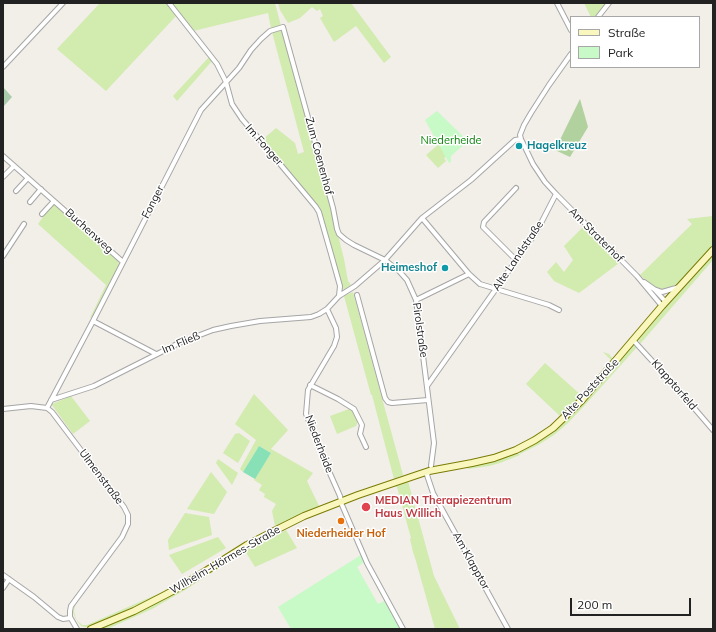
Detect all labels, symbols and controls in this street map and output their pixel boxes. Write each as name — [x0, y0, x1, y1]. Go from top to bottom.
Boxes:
legend — [570, 16, 700, 68]
text: Straße — [608, 25, 645, 40]
text: Park — [608, 45, 633, 60]
street label: Zum Coenenhof — [302, 116, 336, 196]
street label: Im Fonger — [242, 122, 286, 168]
park label: Niederheide — [420, 134, 482, 148]
place label: Hagelkreuz — [527, 139, 587, 153]
marker: Hagelkreuz — [514, 141, 524, 151]
street label: Fonger — [139, 183, 167, 221]
street label: Am Straterhof — [566, 205, 626, 265]
street label: Buchenweg — [62, 206, 116, 256]
street label: Alte Landstraße — [490, 218, 546, 294]
place label: Heimeshof — [381, 261, 437, 275]
marker: Heimeshof — [440, 263, 450, 273]
street label: Pirolstraße — [410, 302, 430, 358]
street label: Im Fließ — [160, 329, 202, 357]
street label: Alte Poststraße — [558, 356, 622, 422]
street label: Klapptorfeld — [649, 357, 699, 413]
street label: Niederheide — [302, 413, 336, 475]
street label: Ulmenstraße — [76, 447, 126, 507]
place label: MEDIAN Therapiezentrum Haus Willich — [375, 494, 512, 520]
marker: MEDIAN Therapiezentrum Haus Willich — [360, 501, 372, 513]
marker: Niederheider Hof — [336, 516, 346, 526]
street label: Wilhelm-Hörmes-Straße — [167, 523, 283, 597]
place label: Niederheider Hof — [296, 527, 386, 541]
street label: Am Klapptor — [450, 530, 492, 592]
scale bar — [572, 590, 693, 616]
text: 200 m — [577, 597, 612, 612]

